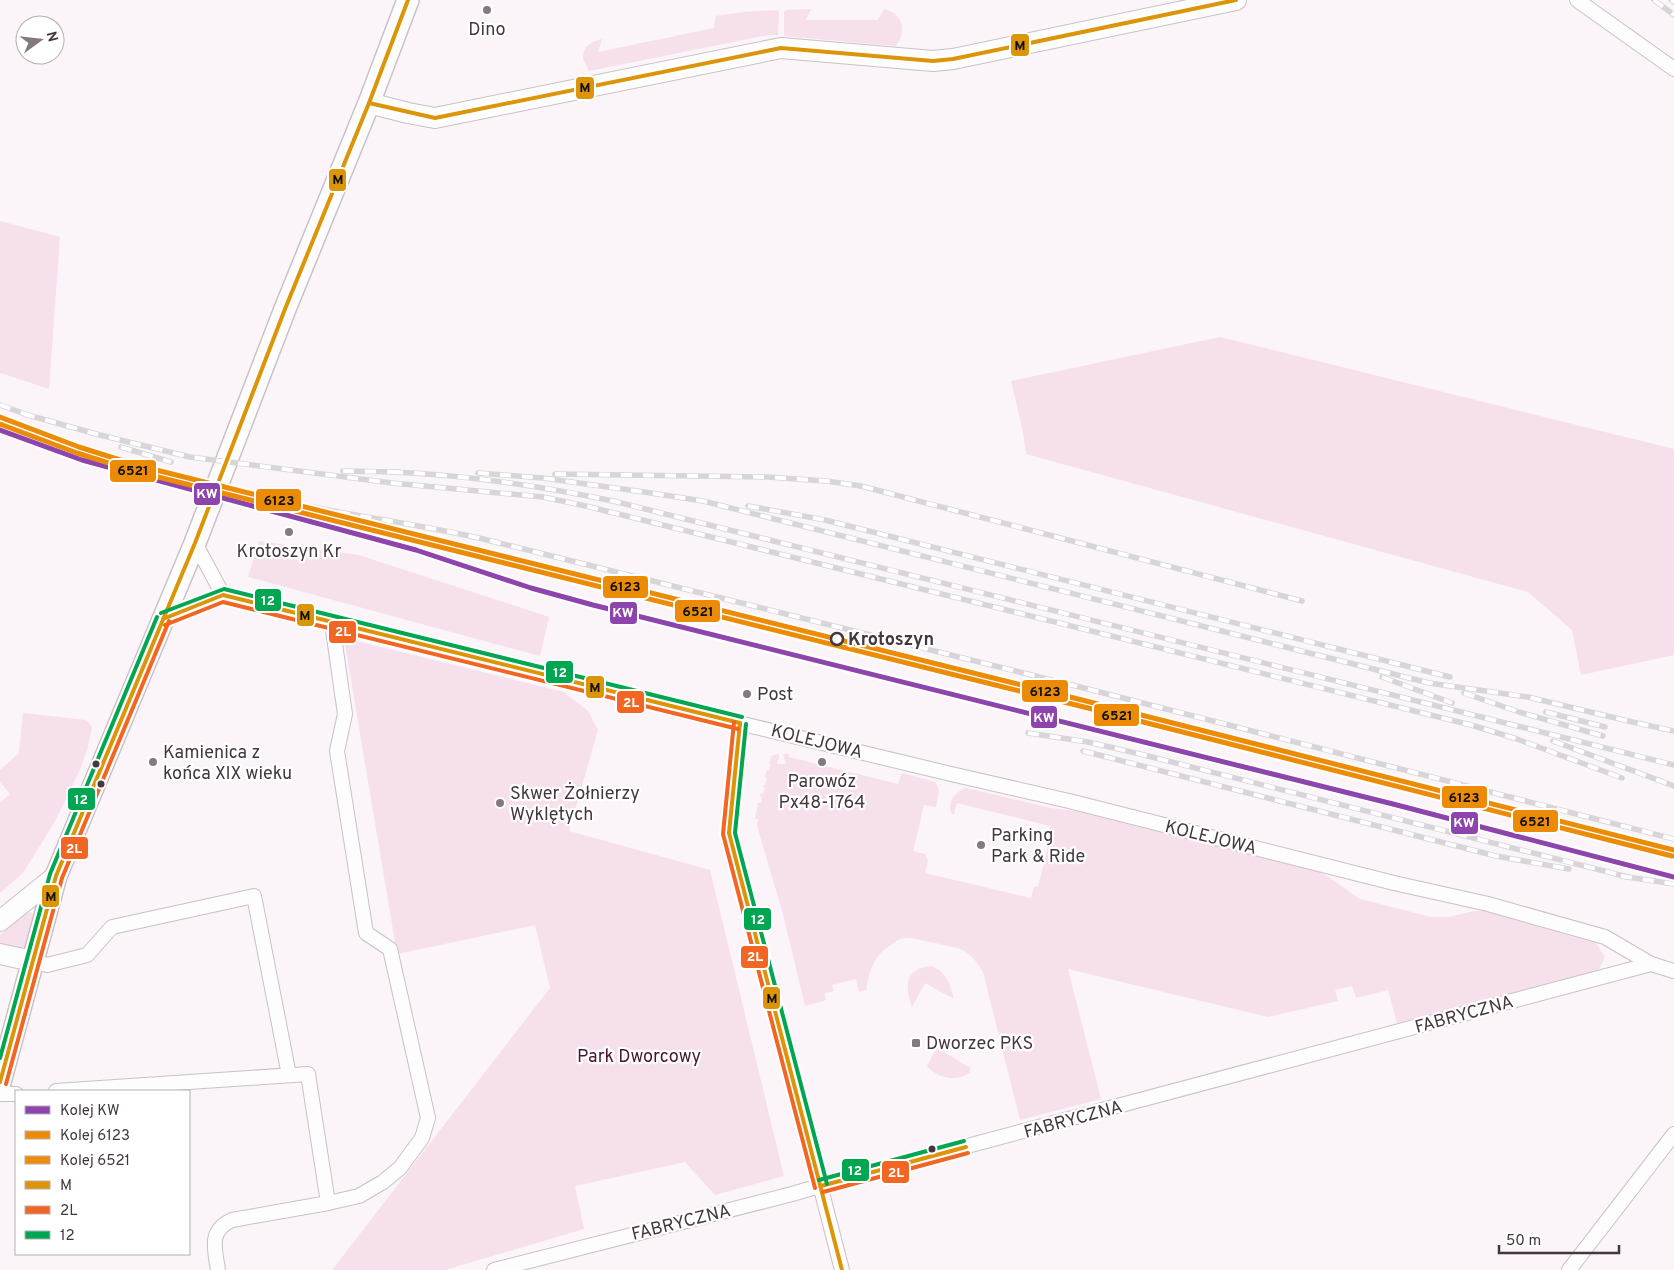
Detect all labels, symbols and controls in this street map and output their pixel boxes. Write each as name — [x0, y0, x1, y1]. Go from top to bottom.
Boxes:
marker: Dino — [481, 4, 493, 16]
north arrow — [15, 15, 65, 65]
place label: Dino — [468, 19, 506, 42]
text: N — [42, 30, 61, 44]
line badge: M — [1010, 33, 1030, 57]
text: M — [1014, 38, 1026, 55]
line badge: M — [575, 76, 595, 100]
text: M — [579, 80, 591, 97]
line badge: M — [328, 168, 347, 192]
text: M — [332, 172, 344, 189]
line badge: 6521 — [109, 459, 157, 483]
text: 6521 — [117, 463, 149, 480]
line badge: KW — [193, 482, 221, 506]
text: KW — [196, 486, 218, 503]
line badge: 6123 — [255, 488, 302, 512]
text: 6123 — [263, 493, 295, 510]
marker: Krotoszyn Kr — [283, 526, 295, 538]
place label: Krotoszyn Kr — [237, 541, 341, 564]
line badge: 6123 — [602, 575, 649, 599]
text: 6123 — [609, 579, 641, 596]
line badge: 12 — [254, 588, 282, 612]
text: 12 — [261, 593, 275, 610]
line badge: 6521 — [674, 599, 721, 623]
line badge: KW — [609, 601, 638, 625]
line badge: M — [296, 603, 315, 627]
text: 6521 — [682, 604, 714, 621]
text: KW — [612, 605, 634, 622]
text: M — [299, 608, 311, 625]
line badge: 2L — [328, 620, 357, 644]
text: 2L — [335, 624, 351, 641]
place label: Krotoszyn — [848, 629, 934, 652]
marker: Krotoszyn — [830, 632, 844, 646]
line badge: 12 — [545, 660, 574, 684]
text: 12 — [553, 665, 567, 682]
line badge: M — [585, 675, 605, 699]
line badge: 6123 — [1021, 679, 1069, 703]
text: M — [589, 680, 601, 697]
place label: Post — [757, 684, 793, 707]
text: 6123 — [1029, 684, 1061, 701]
marker: Post — [741, 688, 753, 700]
line badge: 2L — [616, 690, 645, 714]
text: 2L — [623, 695, 639, 712]
line badge: 6521 — [1093, 703, 1140, 727]
line badge: KW — [1030, 705, 1058, 729]
text: 6521 — [1101, 708, 1133, 725]
text: KW — [1033, 710, 1055, 727]
street label: KOLEJOWA — [768, 720, 865, 765]
place label: Kamienica z końca XIX wieku — [163, 742, 292, 786]
marker: Kamienica z końca XIX wieku — [147, 756, 159, 768]
marker: Parowóz Px48-1764 — [816, 756, 828, 768]
unlabelled marker — [91, 759, 101, 769]
place label: Parowóz Px48-1764 — [779, 771, 865, 815]
unlabelled marker — [96, 779, 106, 789]
place label: Skwer Żołnierzy Wyklętych — [510, 781, 640, 827]
line badge: 6123 — [1441, 785, 1488, 809]
line badge: 12 — [67, 787, 96, 811]
text: 6123 — [1448, 790, 1480, 807]
text: 12 — [74, 792, 88, 809]
marker: Skwer Żołnierzy Wyklętych — [494, 797, 506, 809]
line badge: 6521 — [1512, 809, 1559, 833]
line badge: KW — [1450, 811, 1479, 835]
text: 6521 — [1519, 814, 1551, 831]
text: KW — [1453, 815, 1475, 832]
street label: KOLEJOWA — [1162, 816, 1259, 861]
place label: Parking Park & Ride — [991, 825, 1085, 869]
line badge: 2L — [60, 836, 89, 860]
marker: Parking Park & Ride — [975, 839, 987, 851]
text: 2L — [66, 841, 82, 858]
line badge: M — [41, 884, 60, 908]
text: M — [45, 889, 57, 906]
line badge: 12 — [743, 907, 772, 931]
text: 12 — [751, 912, 765, 929]
line badge: 2L — [740, 945, 769, 969]
text: 2L — [747, 949, 763, 966]
line badge: M — [762, 986, 781, 1010]
text: M — [766, 991, 778, 1008]
street label: FABRYCZNA — [1413, 991, 1516, 1040]
place label: Dworzec PKS — [926, 1033, 1033, 1056]
marker: Dworzec PKS — [910, 1037, 922, 1049]
park label: Park Dworcowy — [577, 1046, 701, 1069]
legend — [15, 1090, 190, 1255]
street label: FABRYCZNA — [1022, 1096, 1125, 1145]
text: Kolej KW — [60, 1102, 120, 1121]
text: Kolej 6123 — [60, 1127, 130, 1146]
unlabelled marker — [927, 1144, 937, 1154]
text: Kolej 6521 — [60, 1152, 130, 1171]
line badge: 12 — [841, 1158, 870, 1182]
line badge: 2L — [881, 1160, 910, 1184]
text: 12 — [848, 1163, 862, 1180]
text: 2L — [888, 1165, 904, 1182]
text: M — [60, 1177, 72, 1196]
street label: FABRYCZNA — [629, 1200, 733, 1247]
text: 2L — [60, 1202, 78, 1221]
scale bar — [1499, 1222, 1619, 1254]
text: 12 — [60, 1227, 75, 1246]
text: 50 m — [1506, 1232, 1541, 1251]

